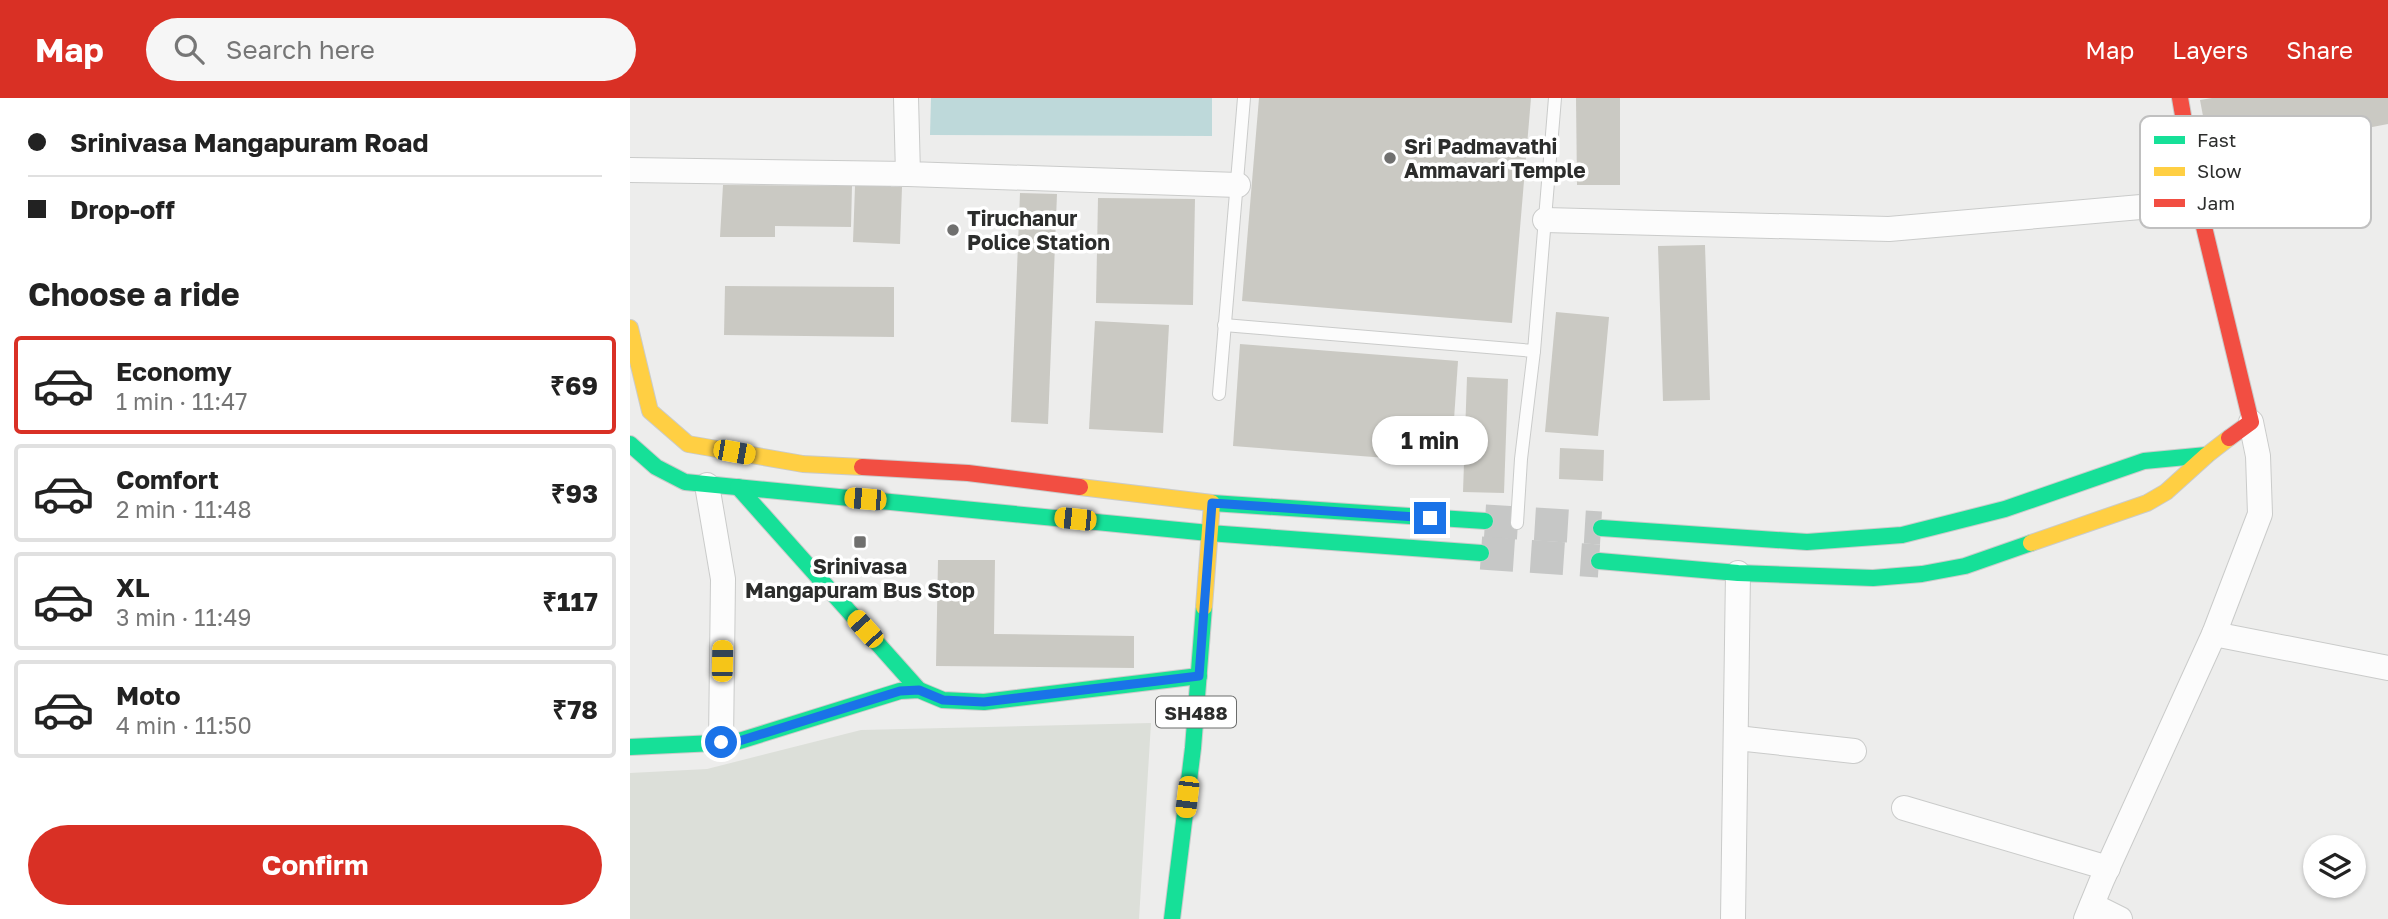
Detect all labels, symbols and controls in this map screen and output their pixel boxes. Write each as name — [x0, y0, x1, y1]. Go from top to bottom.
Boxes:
search box — [146, 18, 636, 81]
text: Map — [35, 30, 104, 69]
icon: search — [170, 30, 208, 68]
text: Search here — [226, 34, 375, 65]
text: Map — [2085, 35, 2134, 64]
text: Layers — [2172, 35, 2248, 64]
text: Share — [2286, 35, 2353, 64]
legend — [2140, 116, 2371, 228]
text: Srinivasa Mangapuram Road — [70, 127, 428, 158]
text: Fast — [2197, 128, 2236, 151]
place label: Sri Padmavathi Ammavari Temple — [1404, 133, 1586, 183]
marker: Sri Padmavathi Ammavari Temple — [1382, 150, 1398, 166]
text: Slow — [2197, 159, 2242, 182]
text: Jam — [2197, 191, 2235, 214]
text: Drop-off — [70, 194, 175, 225]
place label: Tiruchanur Police Station — [967, 205, 1110, 255]
marker: Tiruchanur Police Station — [945, 222, 961, 238]
text: Choose a ride — [28, 275, 240, 313]
icon: car — [32, 354, 95, 417]
text: Economy — [116, 356, 232, 387]
text: ₹69 — [550, 370, 598, 401]
text: 1 min · 11:47 — [116, 387, 247, 415]
callout: 1 min — [1372, 416, 1488, 466]
text: 1 min — [1401, 426, 1459, 454]
car — [712, 438, 757, 466]
icon: car — [32, 462, 95, 525]
text: Comfort — [116, 464, 219, 495]
text: ₹93 — [551, 478, 598, 509]
car — [844, 487, 887, 511]
text: 2 min · 11:48 — [116, 495, 251, 523]
route end — [1414, 502, 1446, 534]
car — [1054, 506, 1097, 532]
marker: Srinivasa Mangapuram Bus Stop — [852, 534, 868, 550]
place label: Srinivasa Mangapuram Bus Stop — [745, 553, 975, 603]
icon: car — [32, 570, 95, 633]
text: XL — [116, 572, 150, 603]
text: ₹117 — [542, 586, 598, 617]
text: 3 min · 11:49 — [116, 603, 251, 631]
car — [844, 606, 887, 652]
car — [712, 640, 733, 682]
icon: car — [32, 678, 95, 741]
text: Moto — [116, 680, 181, 711]
text: ₹78 — [552, 694, 598, 725]
road number: SH488 — [1156, 696, 1236, 727]
text: 4 min · 11:50 — [116, 711, 252, 739]
route start — [705, 726, 737, 758]
car — [1175, 775, 1200, 819]
button: Confirm — [28, 825, 602, 905]
map controls — [2303, 835, 2366, 898]
button: layers — [2303, 835, 2366, 898]

